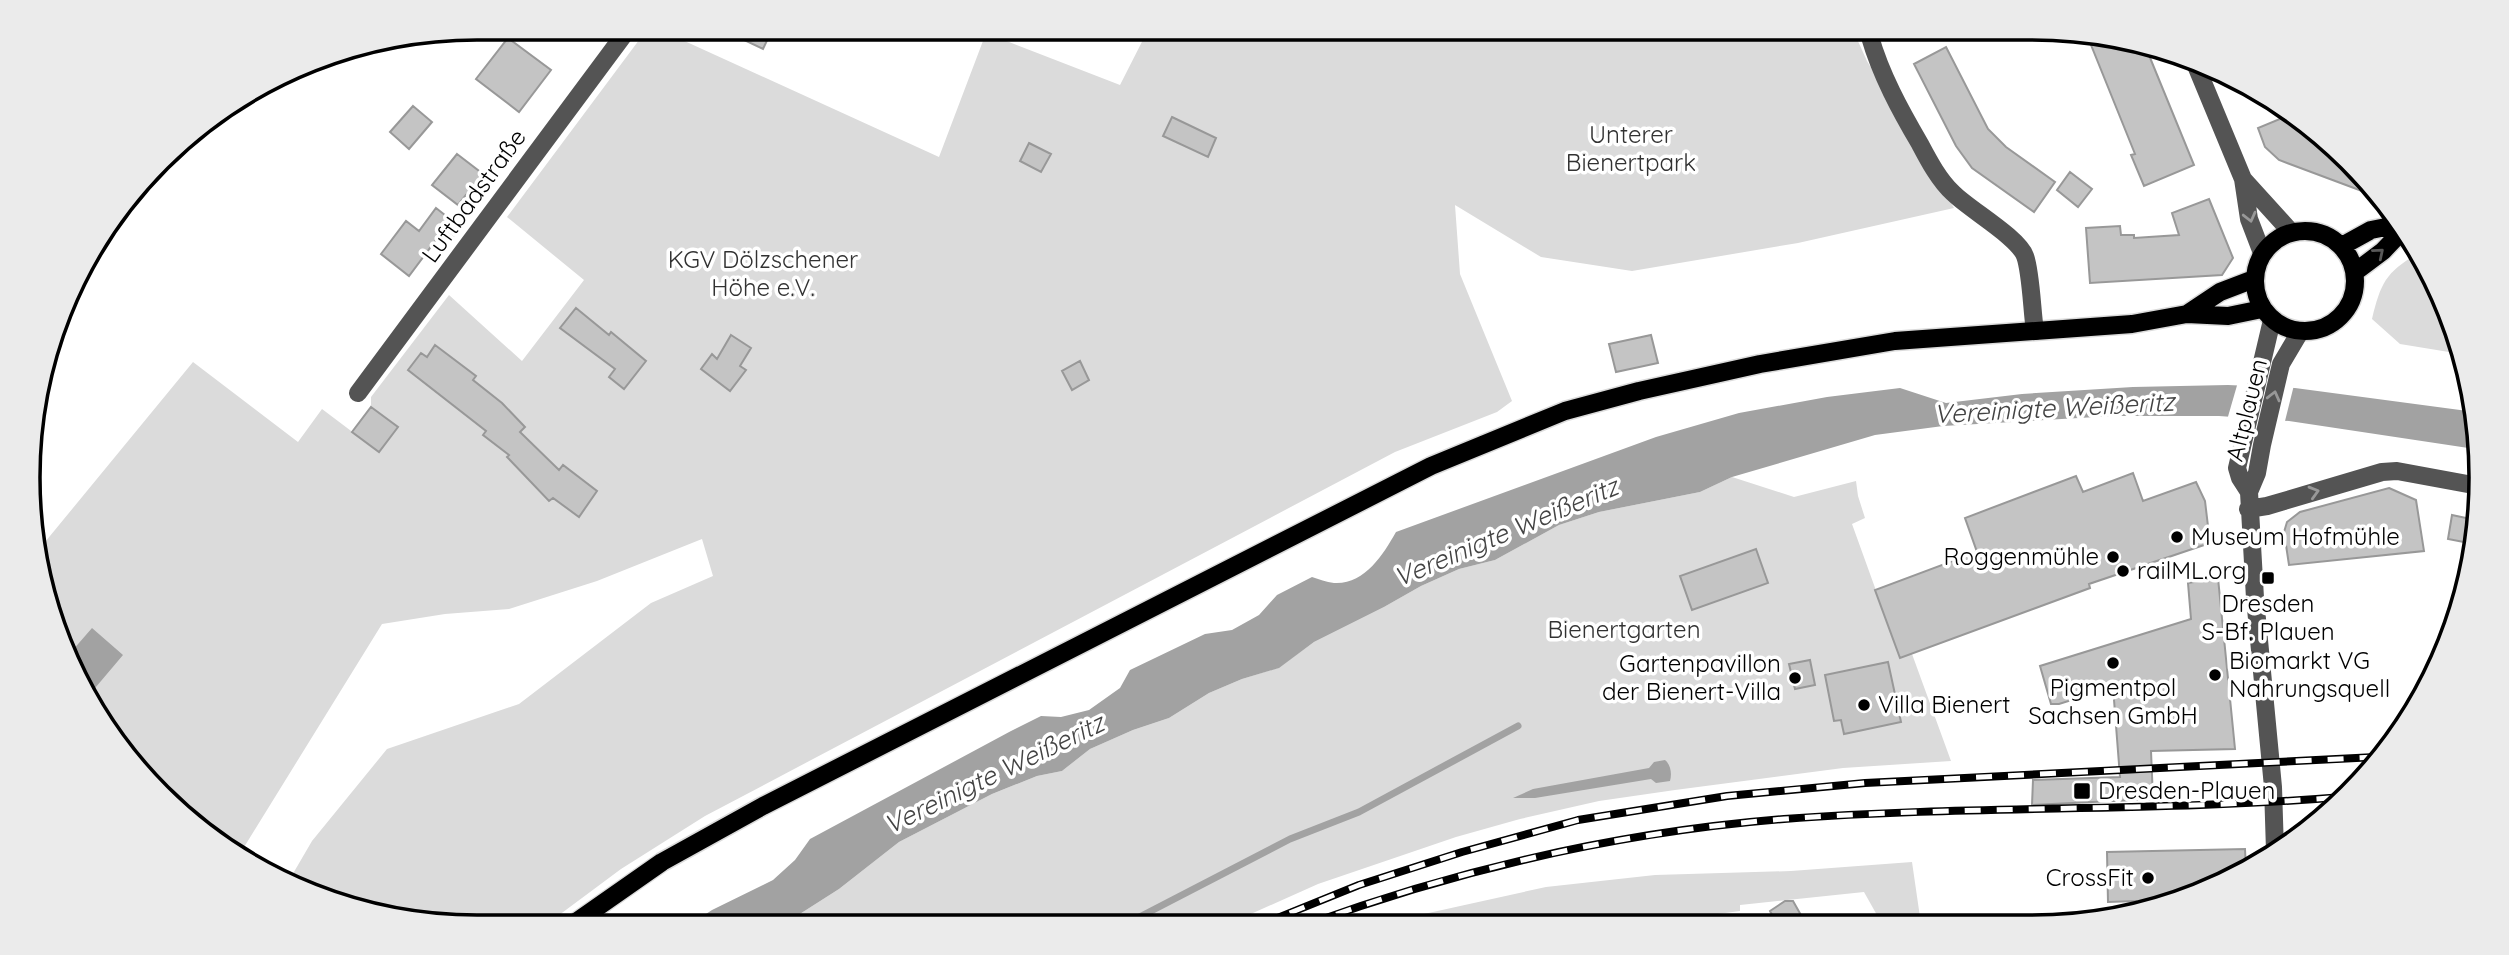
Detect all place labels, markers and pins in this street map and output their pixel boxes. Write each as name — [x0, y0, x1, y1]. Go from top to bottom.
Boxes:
place label: Museum Hofmühle — [2191, 521, 2400, 551]
marker: Museum Hofmühle — [2169, 529, 2185, 545]
place label: Roggenmühle — [1944, 541, 2099, 571]
marker: Roggenmühle — [2105, 549, 2121, 565]
place label: railML.org — [2137, 555, 2246, 585]
marker: railML.org — [2115, 563, 2131, 579]
marker: Dresden S-Bf. Plauen — [2260, 570, 2276, 586]
place label: Dresden S-Bf. Plauen — [2201, 588, 2335, 646]
place label: Biomarkt VG Nahrungsquell — [2229, 645, 2390, 703]
place label: Gartenpavillon der Bienert-Villa — [1602, 648, 1781, 706]
marker: Pigmentpol Sachsen GmbH — [2105, 655, 2121, 671]
marker: Biomarkt VG Nahrungsquell — [2207, 667, 2223, 683]
marker: Gartenpavillon der Bienert-Villa — [1787, 670, 1803, 686]
place label: Pigmentpol Sachsen GmbH — [2028, 672, 2198, 730]
place label: Villa Bienert — [1878, 689, 2010, 719]
marker: Villa Bienert — [1856, 697, 1872, 713]
place label: Dresden-Plauen — [2098, 775, 2275, 805]
marker: Dresden-Plauen — [2072, 781, 2092, 801]
place label: CrossFit — [2046, 862, 2134, 892]
marker: CrossFit — [2140, 870, 2156, 886]

